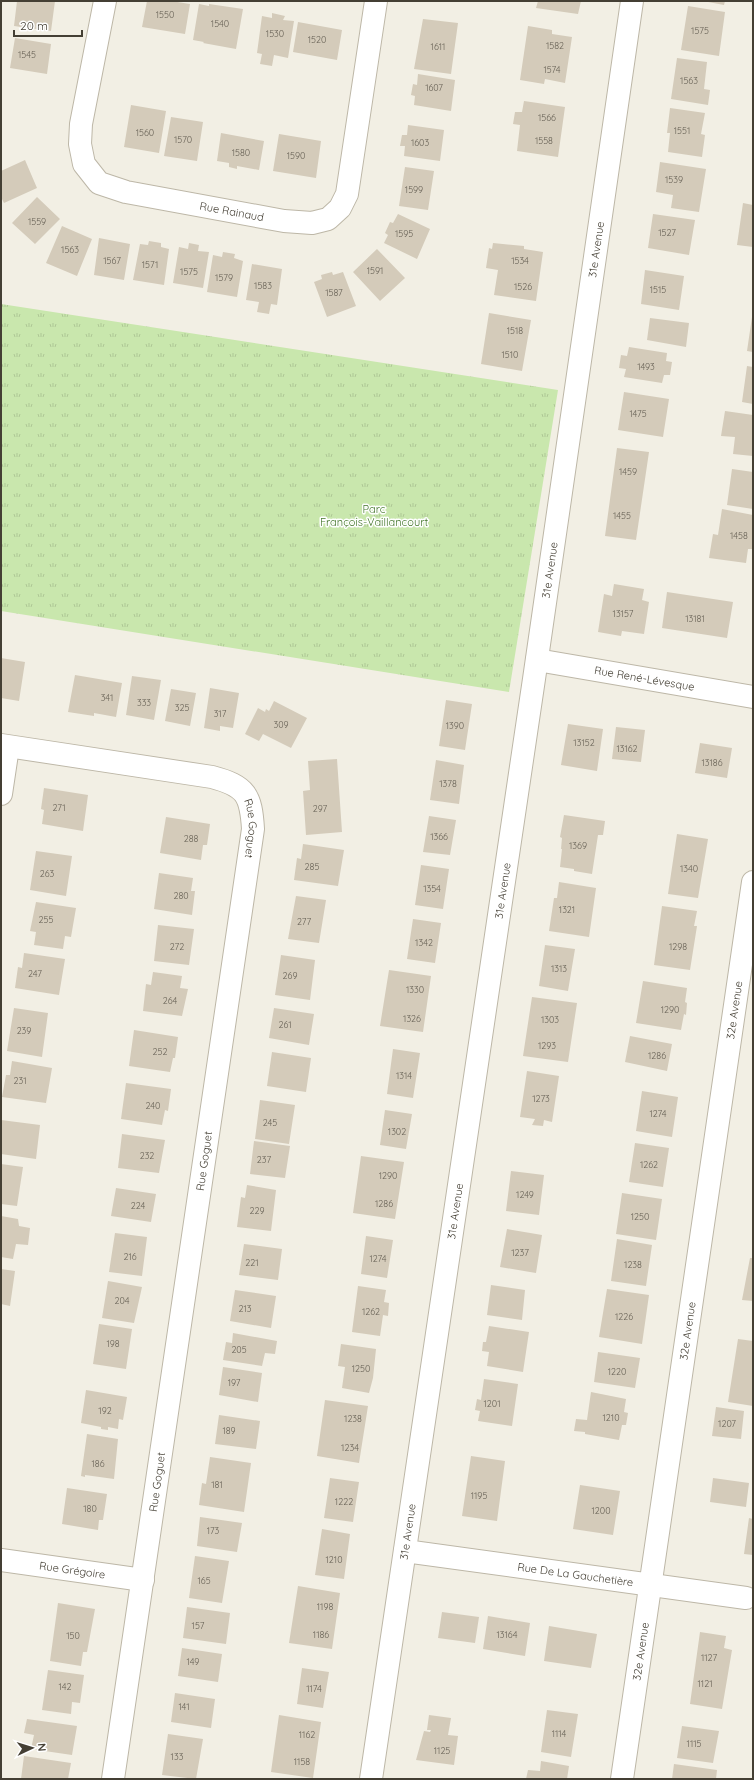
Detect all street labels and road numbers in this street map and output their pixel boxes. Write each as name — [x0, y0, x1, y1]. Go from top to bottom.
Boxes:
street label: Rue Rainaud — [199, 199, 265, 224]
street label: 31e Avenue — [585, 220, 607, 279]
street label: 31e Avenue — [539, 541, 561, 599]
street label: Rue René-Lévesque — [593, 663, 696, 694]
street label: Rue Goguet — [241, 797, 260, 860]
street label: 31e Avenue — [492, 862, 514, 920]
street label: 32e Avenue — [723, 980, 745, 1040]
street label: Rue Goguet — [193, 1130, 215, 1192]
street label: 31e Avenue — [444, 1182, 466, 1240]
street label: 32e Avenue — [676, 1301, 699, 1361]
street label: Rue Goguet — [146, 1451, 168, 1513]
street label: 31e Avenue — [397, 1503, 419, 1561]
street label: Rue Grégoire — [38, 1558, 106, 1582]
street label: Rue De La Gauchetière — [517, 1560, 634, 1589]
street label: 32e Avenue — [629, 1621, 652, 1681]

